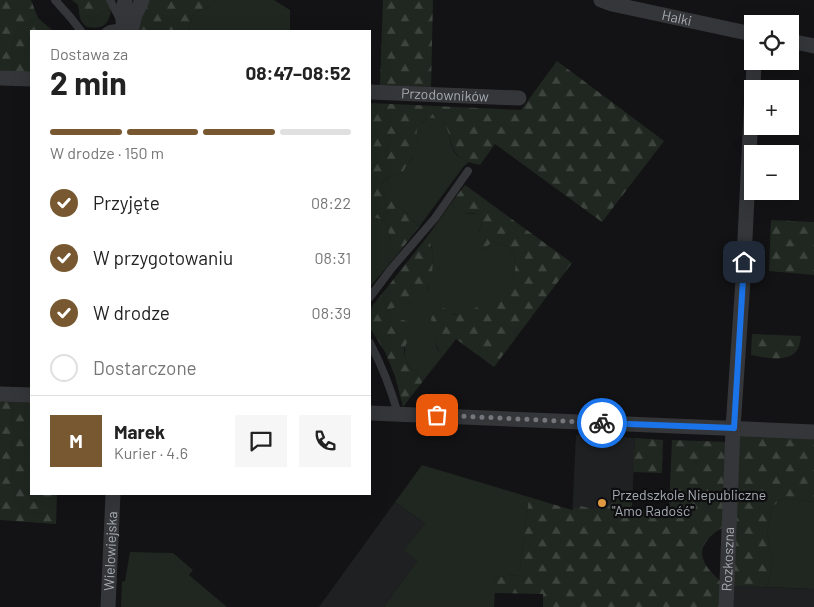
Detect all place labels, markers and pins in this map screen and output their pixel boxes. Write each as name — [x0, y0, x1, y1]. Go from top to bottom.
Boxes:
pin — [723, 241, 765, 283]
pin — [416, 394, 458, 436]
place label: Przedszkole Niepubliczne "Amo Radość" — [612, 486, 766, 519]
marker: Przedszkole Niepubliczne "Amo Radość" — [596, 497, 608, 509]

